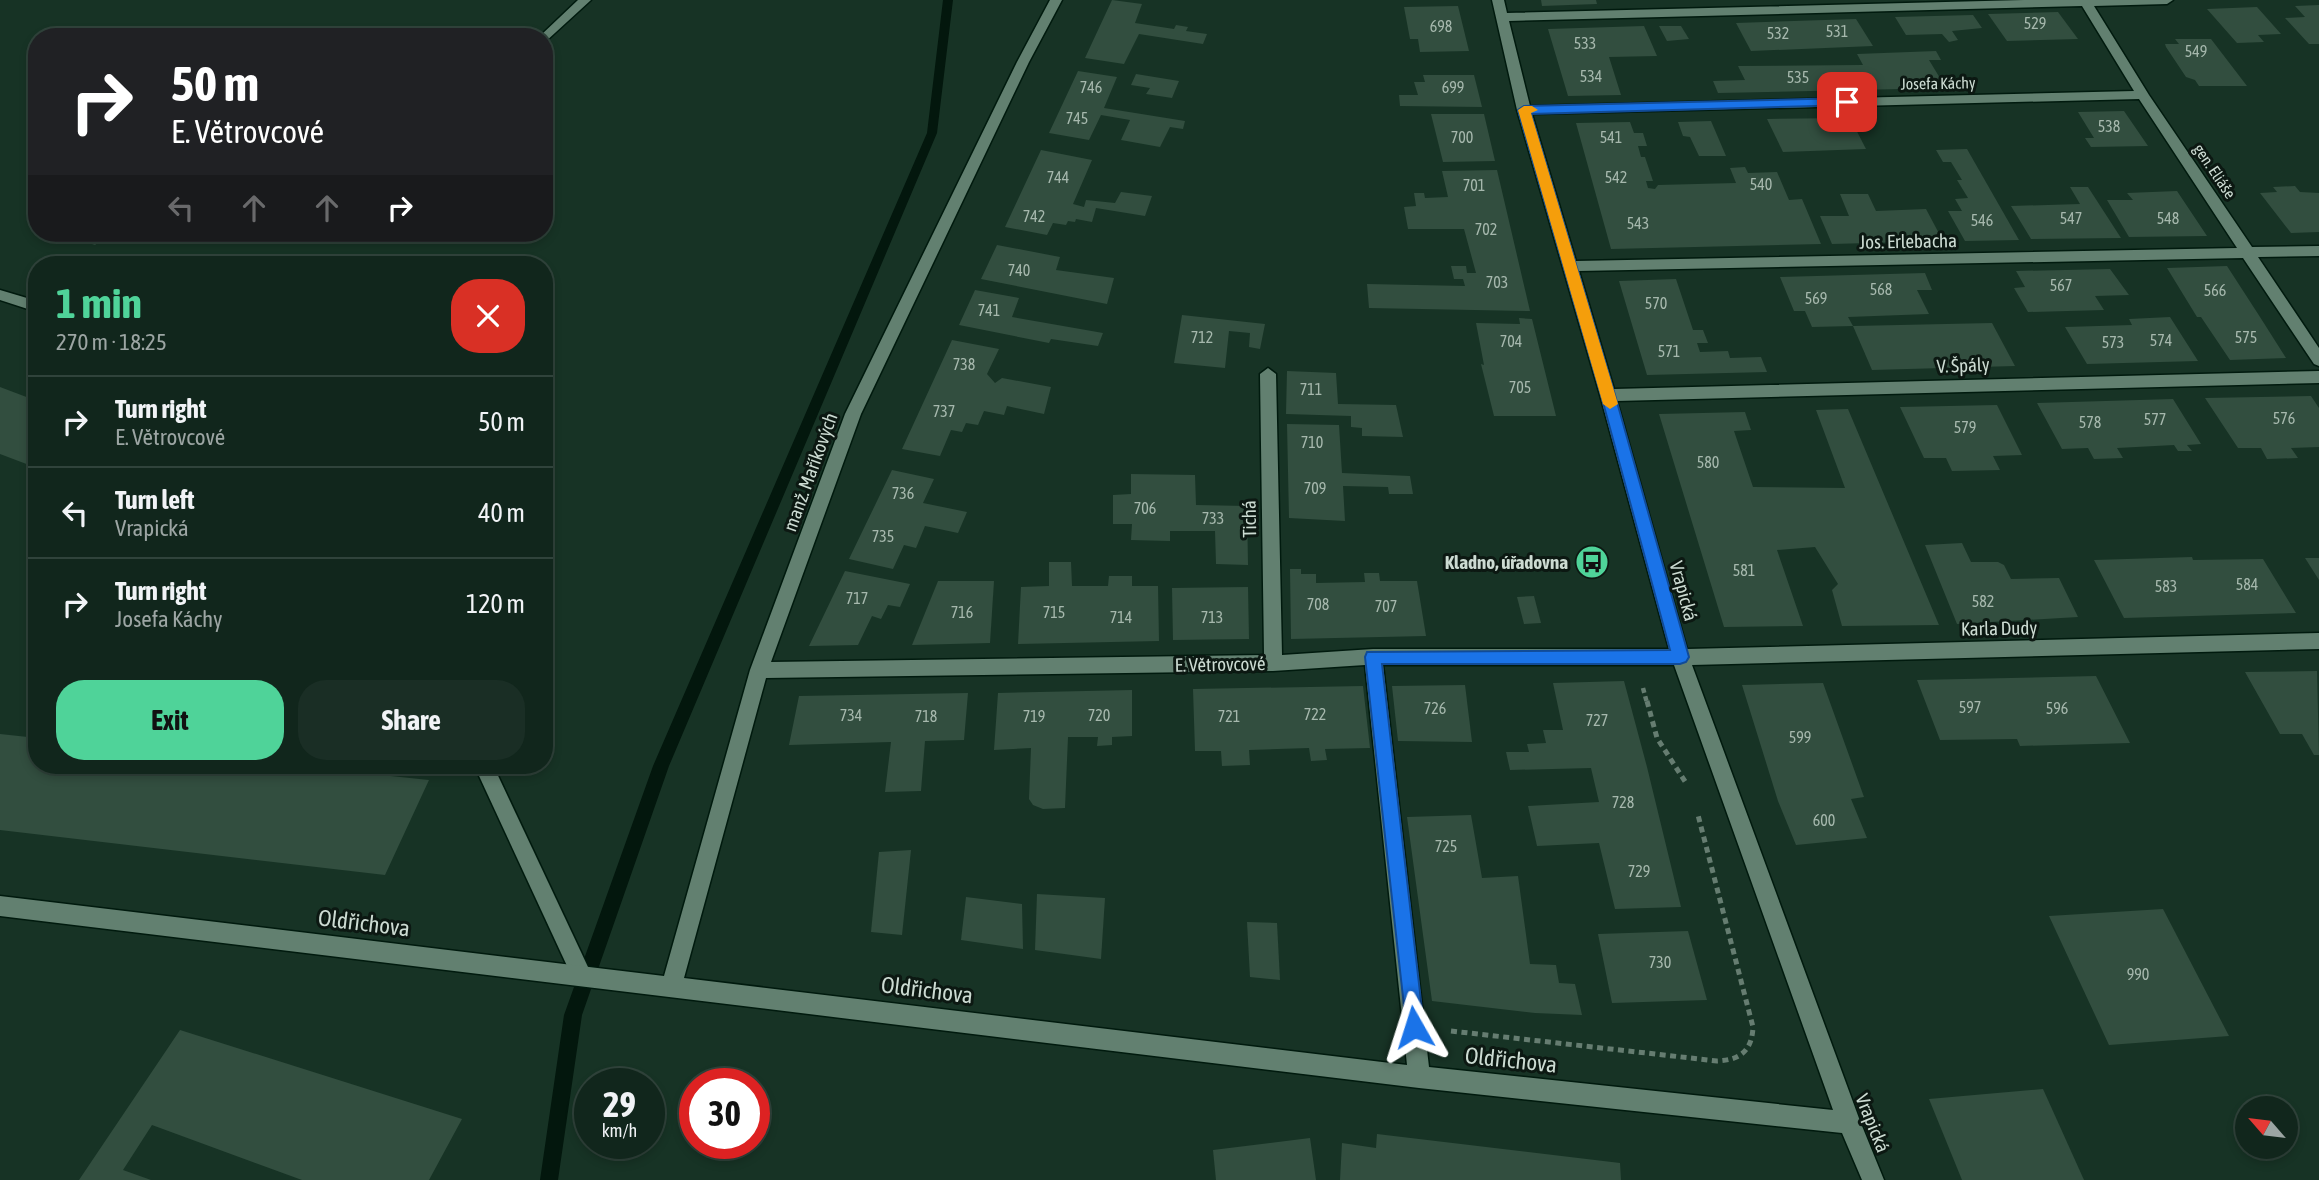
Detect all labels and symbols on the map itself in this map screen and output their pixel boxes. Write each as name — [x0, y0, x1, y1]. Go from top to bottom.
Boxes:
house number: 529 — [2024, 14, 2046, 32]
house number: 698 — [1430, 17, 1452, 35]
house number: 531 — [1826, 22, 1848, 40]
house number: 532 — [1767, 24, 1789, 42]
house number: 533 — [1574, 34, 1596, 52]
house number: 549 — [2185, 42, 2207, 60]
house number: 534 — [1580, 67, 1602, 85]
house number: 535 — [1787, 68, 1809, 86]
pin — [1817, 72, 1877, 132]
street label: Josefa Káchy — [1900, 73, 1976, 94]
house number: 746 — [1080, 78, 1102, 96]
house number: 699 — [1442, 78, 1464, 96]
house number: 745 — [1066, 109, 1088, 127]
house number: 538 — [2098, 117, 2120, 135]
house number: 700 — [1451, 128, 1473, 146]
house number: 541 — [1600, 128, 1622, 146]
street label: gen. Eliáše — [2189, 140, 2240, 202]
house number: 744 — [1047, 168, 1069, 186]
house number: 542 — [1605, 168, 1627, 186]
house number: 540 — [1750, 175, 1772, 193]
house number: 701 — [1463, 176, 1485, 194]
house number: 742 — [1023, 207, 1045, 225]
house number: 547 — [2060, 209, 2082, 227]
house number: 548 — [2157, 209, 2179, 227]
house number: 546 — [1971, 211, 1993, 229]
house number: 543 — [1627, 214, 1649, 232]
house number: 702 — [1475, 220, 1497, 238]
street label: Jos. Erlebacha — [1859, 229, 1957, 253]
house number: 740 — [1008, 261, 1030, 279]
house number: 703 — [1486, 273, 1508, 291]
house number: 567 — [2050, 276, 2072, 294]
house number: 568 — [1870, 280, 1892, 298]
house number: 566 — [2204, 281, 2226, 299]
house number: 569 — [1805, 289, 1827, 307]
house number: 570 — [1645, 294, 1667, 312]
house number: 741 — [978, 301, 1000, 319]
house number: 712 — [1191, 328, 1213, 346]
house number: 575 — [2235, 328, 2257, 346]
house number: 574 — [2150, 331, 2172, 349]
house number: 704 — [1500, 332, 1522, 350]
house number: 573 — [2102, 333, 2124, 351]
house number: 571 — [1658, 342, 1680, 360]
street label: V. Špály — [1936, 353, 1990, 377]
house number: 738 — [953, 355, 975, 373]
house number: 705 — [1509, 378, 1531, 396]
house number: 711 — [1300, 380, 1322, 398]
house number: 737 — [933, 402, 955, 420]
house number: 576 — [2273, 409, 2295, 427]
street label: manž. Maříkových — [778, 410, 842, 534]
house number: 577 — [2144, 410, 2166, 428]
house number: 578 — [2079, 413, 2101, 431]
house number: 579 — [1954, 418, 1976, 436]
house number: 710 — [1301, 433, 1323, 451]
house number: 580 — [1697, 453, 1719, 471]
house number: 709 — [1304, 479, 1326, 497]
house number: 736 — [892, 484, 914, 502]
house number: 706 — [1134, 499, 1156, 517]
street label: Tichá — [1238, 500, 1260, 538]
house number: 733 — [1202, 509, 1224, 527]
house number: 735 — [872, 527, 894, 545]
bus stop icon: Kladno, úřadovna — [1573, 543, 1611, 581]
place label: Kladno, úřadovna — [1445, 551, 1568, 573]
street label: Vrapická — [1665, 559, 1703, 623]
house number: 581 — [1733, 561, 1755, 579]
house number: 584 — [2236, 575, 2258, 593]
house number: 583 — [2155, 577, 2177, 595]
house number: 717 — [846, 589, 868, 607]
house number: 582 — [1972, 592, 1994, 610]
house number: 708 — [1307, 595, 1329, 613]
house number: 707 — [1375, 597, 1397, 615]
house number: 716 — [951, 603, 973, 621]
house number: 715 — [1043, 603, 1065, 621]
house number: 714 — [1110, 608, 1132, 626]
house number: 713 — [1201, 608, 1223, 626]
street label: Karla Dudy — [1961, 616, 2038, 640]
street label: E. Větrovcové — [1174, 652, 1266, 676]
house number: 597 — [1959, 698, 1981, 716]
house number: 726 — [1424, 699, 1446, 717]
house number: 596 — [2046, 699, 2068, 717]
house number: 722 — [1304, 705, 1326, 723]
house number: 734 — [840, 706, 862, 724]
house number: 720 — [1088, 706, 1110, 724]
house number: 718 — [915, 707, 937, 725]
house number: 719 — [1023, 707, 1045, 725]
house number: 721 — [1218, 707, 1240, 725]
house number: 727 — [1586, 711, 1608, 729]
house number: 599 — [1789, 728, 1811, 746]
house number: 728 — [1612, 793, 1634, 811]
house number: 600 — [1813, 811, 1835, 829]
house number: 725 — [1435, 837, 1457, 855]
house number: 729 — [1628, 862, 1650, 880]
street label: Oldřichova — [317, 904, 411, 942]
house number: 730 — [1649, 953, 1671, 971]
house number: 990 — [2127, 965, 2149, 983]
street label: Oldřichova — [880, 971, 974, 1009]
position arrow — [1377, 990, 1451, 1064]
street label: Oldřichova — [1464, 1042, 1558, 1078]
speed limit sign: 30 — [679, 1068, 770, 1159]
street label: Vrapická — [1851, 1091, 1895, 1155]
north arrow — [2235, 1096, 2298, 1158]

